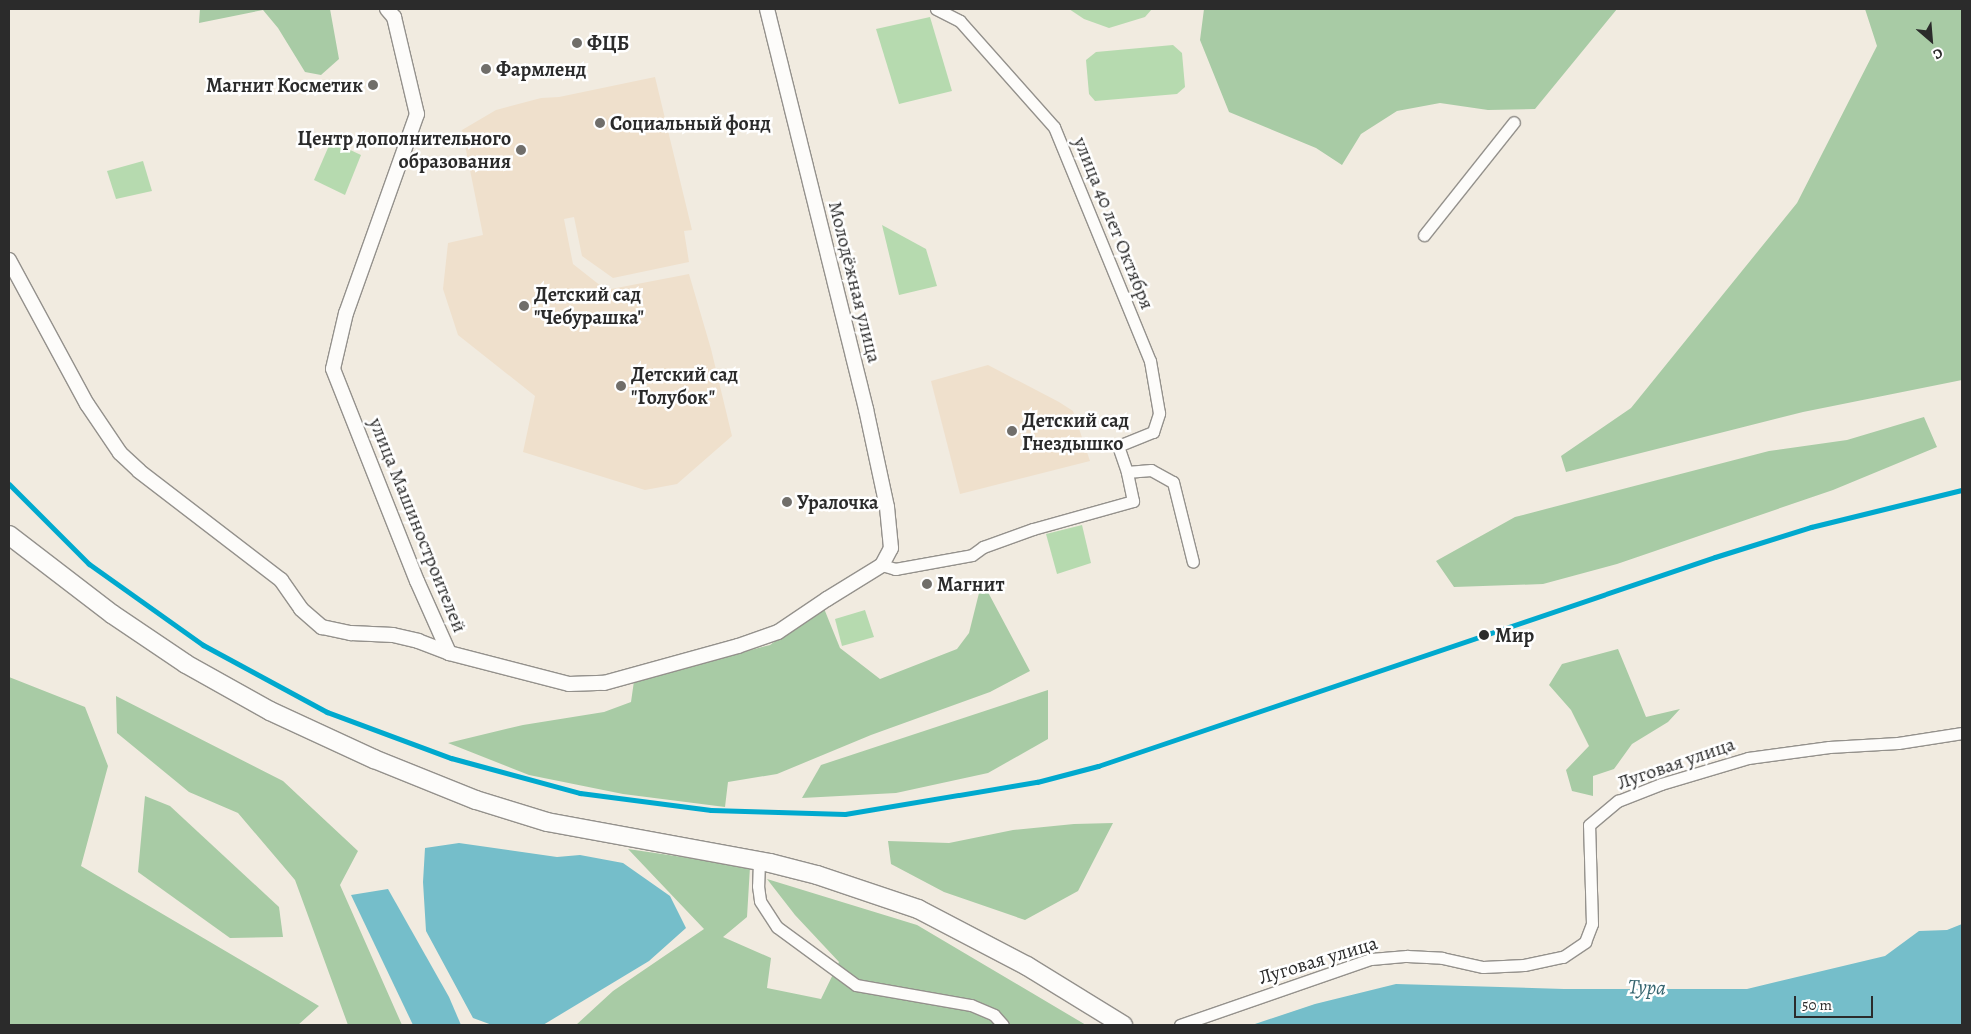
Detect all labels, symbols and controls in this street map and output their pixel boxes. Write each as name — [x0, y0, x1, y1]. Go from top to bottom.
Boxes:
north arrow — [1906, 15, 1956, 65]
place label: ФЦБ — [587, 31, 629, 55]
marker: ФЦБ — [571, 37, 583, 49]
text: С — [1930, 43, 1946, 64]
place label: Фармленд — [496, 57, 586, 81]
marker: Фармленд — [480, 63, 492, 75]
place label: Магнит Косметик — [206, 73, 363, 97]
marker: Магнит Косметик — [367, 79, 379, 91]
place label: Социальный фонд — [610, 111, 771, 135]
marker: Социальный фонд — [594, 117, 606, 129]
place label: Центр дополнительного образования — [298, 126, 511, 173]
street label: улица 40 лет Октября — [1068, 133, 1160, 313]
marker: Центр дополнительного образования — [515, 144, 527, 156]
street label: Молодёжная улица — [823, 199, 887, 365]
place label: Детский сад "Чебурашка" — [534, 282, 644, 329]
marker: Детский сад "Чебурашка" — [518, 300, 530, 312]
place label: Детский сад "Голубок" — [631, 362, 738, 409]
marker: Детский сад "Голубок" — [615, 380, 627, 392]
place label: Детский сад Гнездышко — [1022, 408, 1129, 455]
street label: улица Машиностроителей — [364, 414, 472, 636]
marker: Детский сад Гнездышко — [1006, 425, 1018, 437]
place label: Уралочка — [797, 490, 879, 514]
marker: Уралочка — [781, 496, 793, 508]
place label: Магнит — [937, 572, 1005, 596]
marker: Магнит — [921, 578, 933, 590]
place label: Мир — [1495, 623, 1534, 647]
marker: Мир — [1477, 628, 1491, 642]
street label: Луговая улица — [1614, 732, 1738, 794]
street label: Луговая улица — [1256, 930, 1380, 990]
water label: Тура — [1628, 974, 1666, 1000]
scale bar — [1796, 986, 1875, 1018]
text: 50 m — [1802, 995, 1832, 1015]

